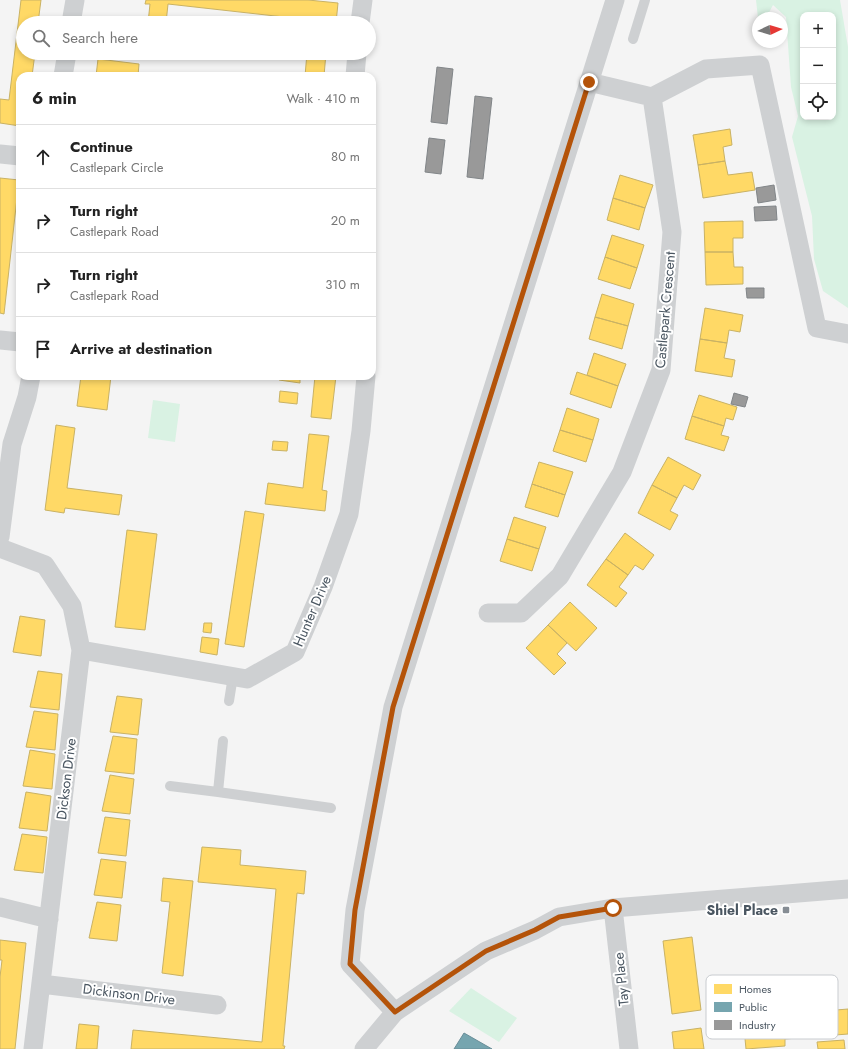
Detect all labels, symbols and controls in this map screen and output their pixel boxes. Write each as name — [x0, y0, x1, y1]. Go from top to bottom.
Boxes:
north arrow — [752, 12, 788, 48]
map controls — [800, 12, 836, 120]
button: + — [800, 12, 836, 48]
search box — [16, 16, 376, 60]
icon: search — [30, 27, 52, 49]
text: Search here — [62, 27, 138, 49]
button: − — [800, 48, 836, 84]
route end — [580, 73, 598, 91]
button: locate — [800, 84, 836, 120]
text: 6 min — [32, 86, 77, 110]
text: Walk · 410 m — [286, 89, 360, 108]
text: Continue — [70, 136, 133, 158]
icon: ahead — [32, 146, 54, 168]
text: 80 m — [331, 147, 360, 166]
text: Castlepark Circle — [70, 158, 163, 177]
text: Turn right — [70, 200, 138, 222]
icon: right — [32, 210, 54, 232]
text: 20 m — [331, 211, 360, 230]
text: Castlepark Road — [70, 222, 159, 241]
street label: Castlepark Crescent — [650, 250, 680, 369]
text: Turn right — [70, 264, 138, 286]
icon: right — [32, 274, 54, 296]
text: 310 m — [325, 275, 360, 294]
text: Castlepark Road — [70, 286, 159, 305]
icon: arrive — [32, 338, 54, 360]
text: Arrive at destination — [70, 338, 212, 360]
street label: Hunter Drive — [288, 572, 336, 650]
street label: Dickson Drive — [51, 737, 81, 821]
route start — [604, 899, 622, 917]
place label: Shiel Place — [706, 900, 778, 920]
marker: Shiel Place — [781, 905, 791, 915]
street label: Tay Place — [608, 951, 634, 1007]
legend — [706, 975, 838, 1039]
street label: Dickinson Drive — [82, 978, 176, 1010]
text: Homes — [739, 981, 772, 997]
text: Public — [739, 999, 768, 1015]
text: Industry — [739, 1017, 776, 1033]

